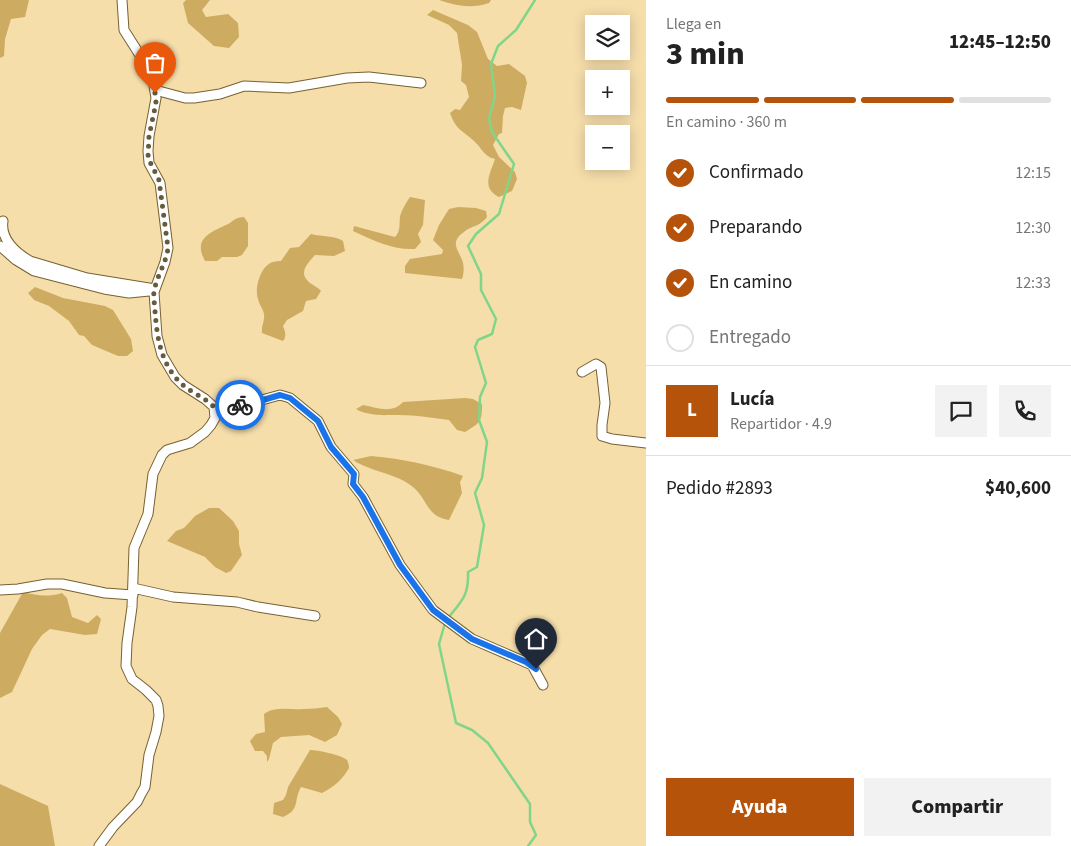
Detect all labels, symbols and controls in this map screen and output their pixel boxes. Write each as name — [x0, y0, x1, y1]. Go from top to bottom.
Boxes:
text: Llega en — [666, 13, 721, 35]
map controls — [585, 15, 630, 170]
button: layers — [585, 15, 630, 60]
text: 12:45–12:50 — [949, 29, 1051, 56]
text: 3 min — [666, 31, 745, 77]
pin — [134, 42, 176, 93]
icon: bag — [141, 49, 169, 77]
button: + — [585, 70, 630, 115]
text: En camino · 360 m — [666, 111, 787, 133]
button: − — [585, 125, 630, 170]
icon: check — [666, 159, 694, 187]
text: Confirmado — [709, 159, 804, 186]
text: 12:15 — [1015, 162, 1051, 184]
icon: check — [666, 214, 694, 242]
text: Preparando — [709, 214, 802, 241]
text: 12:30 — [1015, 217, 1051, 239]
icon: check — [666, 269, 694, 297]
text: En camino — [709, 269, 792, 296]
text: 12:33 — [1015, 272, 1051, 294]
text: Entregado — [709, 324, 791, 351]
courier — [215, 380, 265, 430]
button: chat — [935, 385, 987, 437]
button: phone — [999, 385, 1051, 437]
text: Lucía — [730, 386, 775, 413]
icon: bike — [226, 391, 254, 419]
text: L — [687, 397, 697, 424]
text: Repartidor · 4.9 — [730, 413, 832, 435]
text: Pedido #2893 — [666, 475, 773, 502]
text: $40,600 — [985, 475, 1051, 502]
pin — [515, 618, 557, 669]
icon: home — [522, 625, 550, 653]
button: Ayuda — [666, 778, 854, 836]
button: Compartir — [864, 778, 1051, 836]

